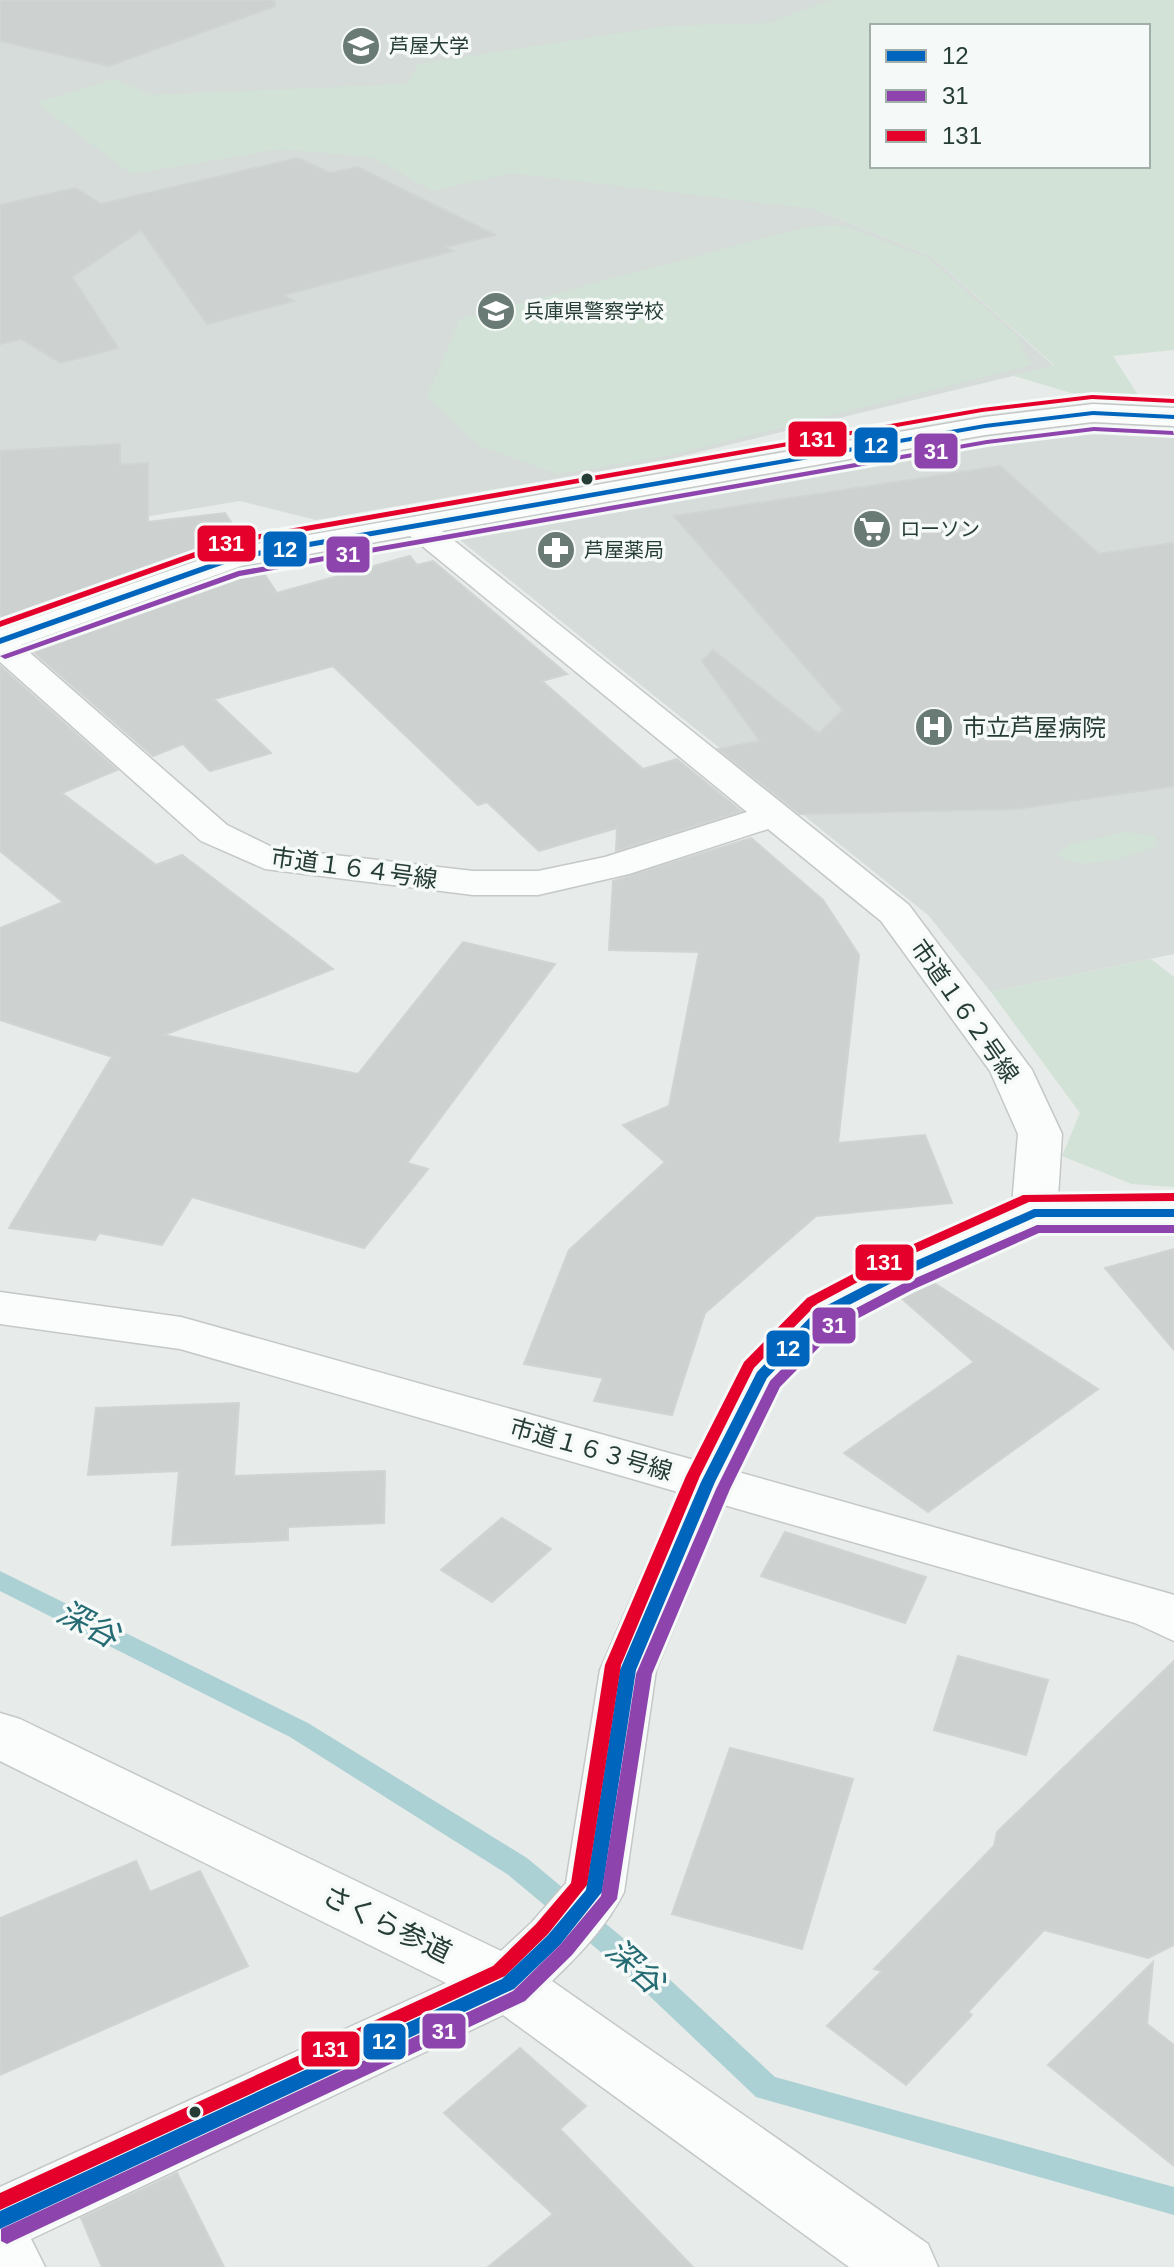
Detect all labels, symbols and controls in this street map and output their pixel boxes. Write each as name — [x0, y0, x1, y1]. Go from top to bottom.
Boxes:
legend — [870, 24, 1150, 168]
school or university icon: 芦屋大学 — [340, 25, 382, 67]
place label: 芦屋大学 — [389, 35, 469, 57]
text: 12 — [942, 42, 969, 69]
text: 31 — [942, 82, 969, 109]
text: 131 — [942, 122, 982, 149]
school or university icon: 兵庫県警察学校 — [475, 290, 517, 332]
place label: 兵庫県警察学校 — [524, 300, 664, 322]
line badge: 131 — [787, 420, 848, 458]
line badge: 12 — [853, 426, 899, 464]
text: 131 — [799, 427, 835, 452]
line badge: 31 — [913, 432, 959, 470]
text: 12 — [864, 433, 888, 458]
text: 31 — [924, 439, 948, 464]
unlabelled marker — [579, 471, 595, 487]
supermarket icon: ローソン — [851, 508, 893, 550]
place label: ローソン — [900, 518, 980, 540]
line badge: 131 — [196, 524, 257, 563]
pharmacy icon: 芦屋薬局 — [535, 529, 577, 571]
line badge: 12 — [262, 530, 308, 568]
text: 131 — [208, 531, 244, 556]
line badge: 31 — [325, 535, 371, 574]
text: 12 — [273, 537, 297, 562]
place label: 芦屋薬局 — [584, 539, 664, 561]
text: 31 — [336, 542, 360, 567]
hospital icon: 市立芦屋病院 — [913, 706, 955, 748]
place label: 市立芦屋病院 — [962, 714, 1106, 741]
street label: 市道１６４号線 — [269, 843, 439, 893]
street label: 市道１６２号線 — [906, 934, 1024, 1088]
line badge: 131 — [854, 1243, 915, 1282]
text: 131 — [866, 1250, 902, 1275]
line badge: 31 — [811, 1306, 857, 1345]
text: 31 — [822, 1313, 846, 1338]
line badge: 12 — [765, 1329, 811, 1368]
text: 12 — [776, 1336, 800, 1361]
street label: 市道１６３号線 — [507, 1413, 675, 1485]
water label: 深谷 — [51, 1593, 127, 1656]
street label: さくら参道 — [317, 1879, 457, 1969]
water label: 深谷 — [599, 1931, 673, 2003]
line badge: 31 — [421, 2012, 467, 2050]
text: 31 — [432, 2019, 456, 2044]
line badge: 12 — [362, 2022, 407, 2061]
text: 12 — [372, 2029, 396, 2054]
line badge: 131 — [300, 2030, 361, 2068]
text: 131 — [312, 2037, 348, 2062]
unlabelled marker — [187, 2104, 203, 2120]

